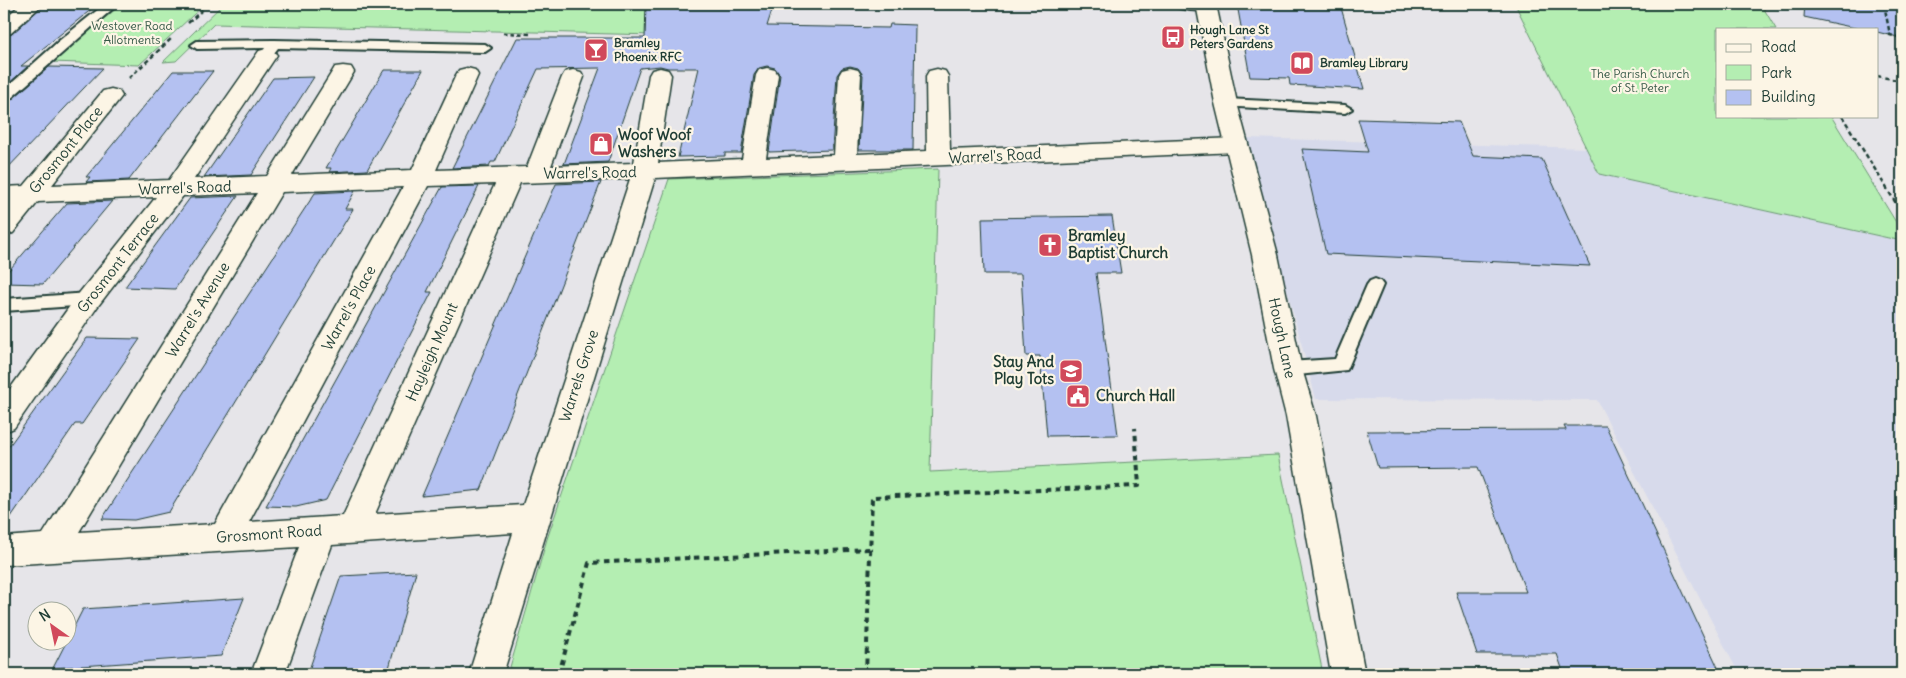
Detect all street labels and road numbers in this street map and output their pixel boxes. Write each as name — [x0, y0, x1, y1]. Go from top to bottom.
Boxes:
street label: Grosmont Place — [25, 102, 107, 197]
street label: Warrel's Road — [948, 144, 1042, 167]
street label: Warrel's Road — [543, 162, 637, 183]
street label: Warrel's Road — [138, 176, 232, 199]
street label: Grosmont Terrace — [73, 209, 163, 317]
street label: Warrel's Avenue — [161, 258, 234, 361]
street label: Warrel's Place — [317, 262, 380, 354]
street label: Hough Lane — [1265, 296, 1300, 380]
street label: Hayleigh Mount — [401, 300, 462, 404]
street label: Warrels Grove — [555, 327, 602, 424]
street label: Grosmont Road — [215, 520, 323, 547]

